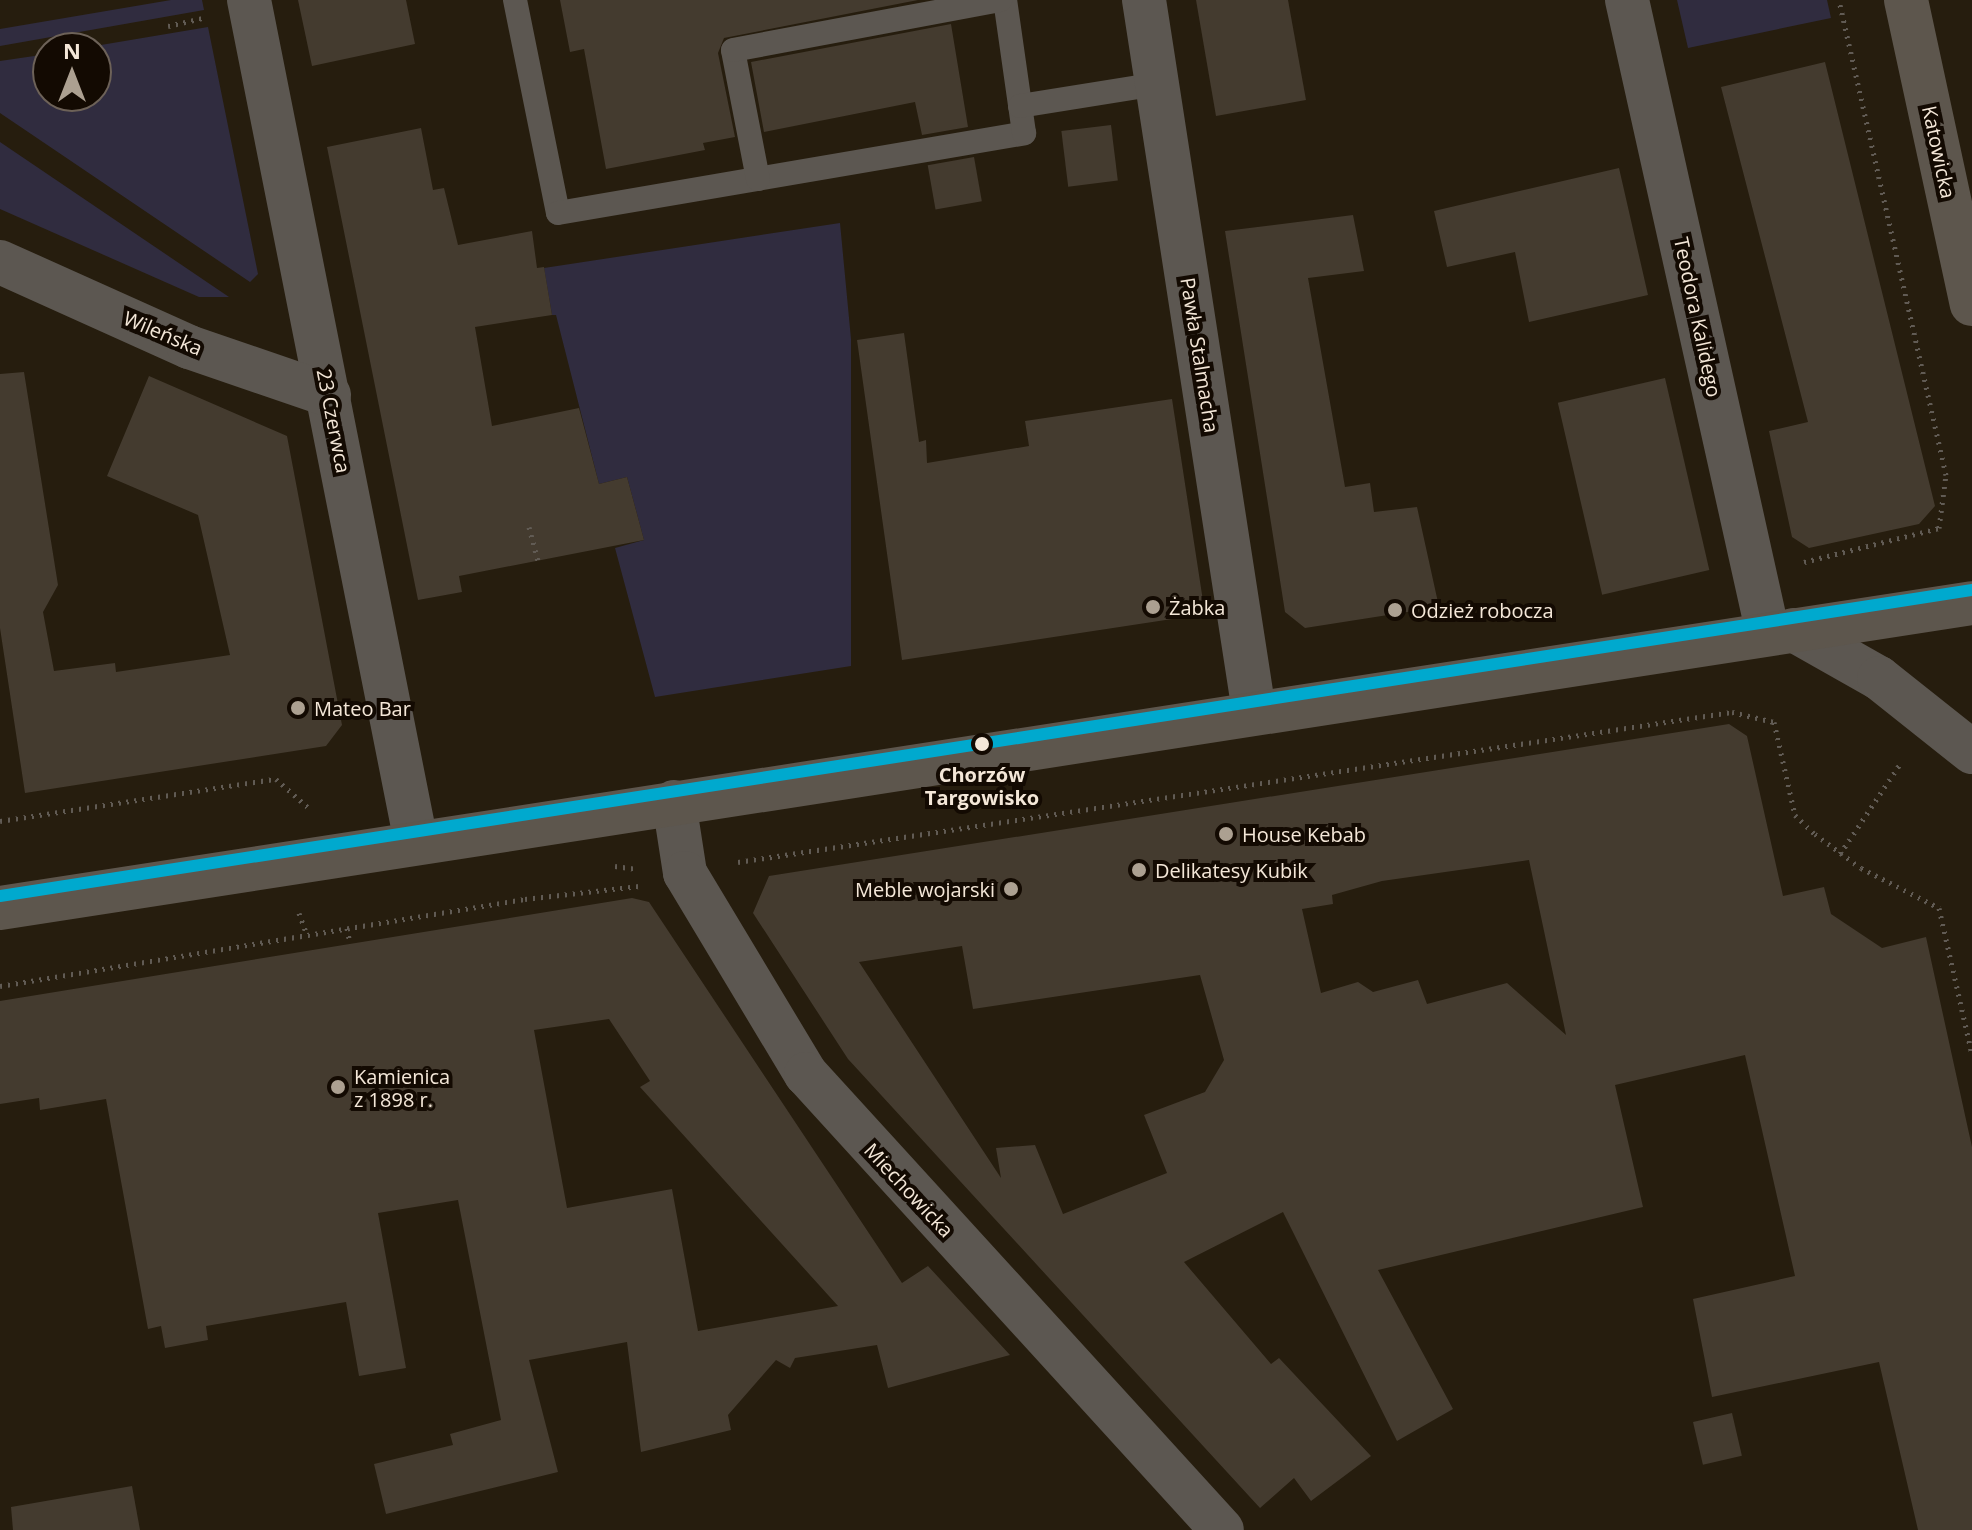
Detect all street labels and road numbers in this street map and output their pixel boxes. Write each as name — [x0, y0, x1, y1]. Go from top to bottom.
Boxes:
street label: Katowicka — [1917, 103, 1961, 201]
street label: Teodora Kalidego — [1669, 235, 1727, 399]
street label: Pawła Stalmacha — [1176, 276, 1224, 434]
street label: Wileńska — [120, 306, 206, 360]
street label: 23 Czerwca — [312, 367, 356, 475]
street label: Miechowicka — [859, 1138, 959, 1242]

